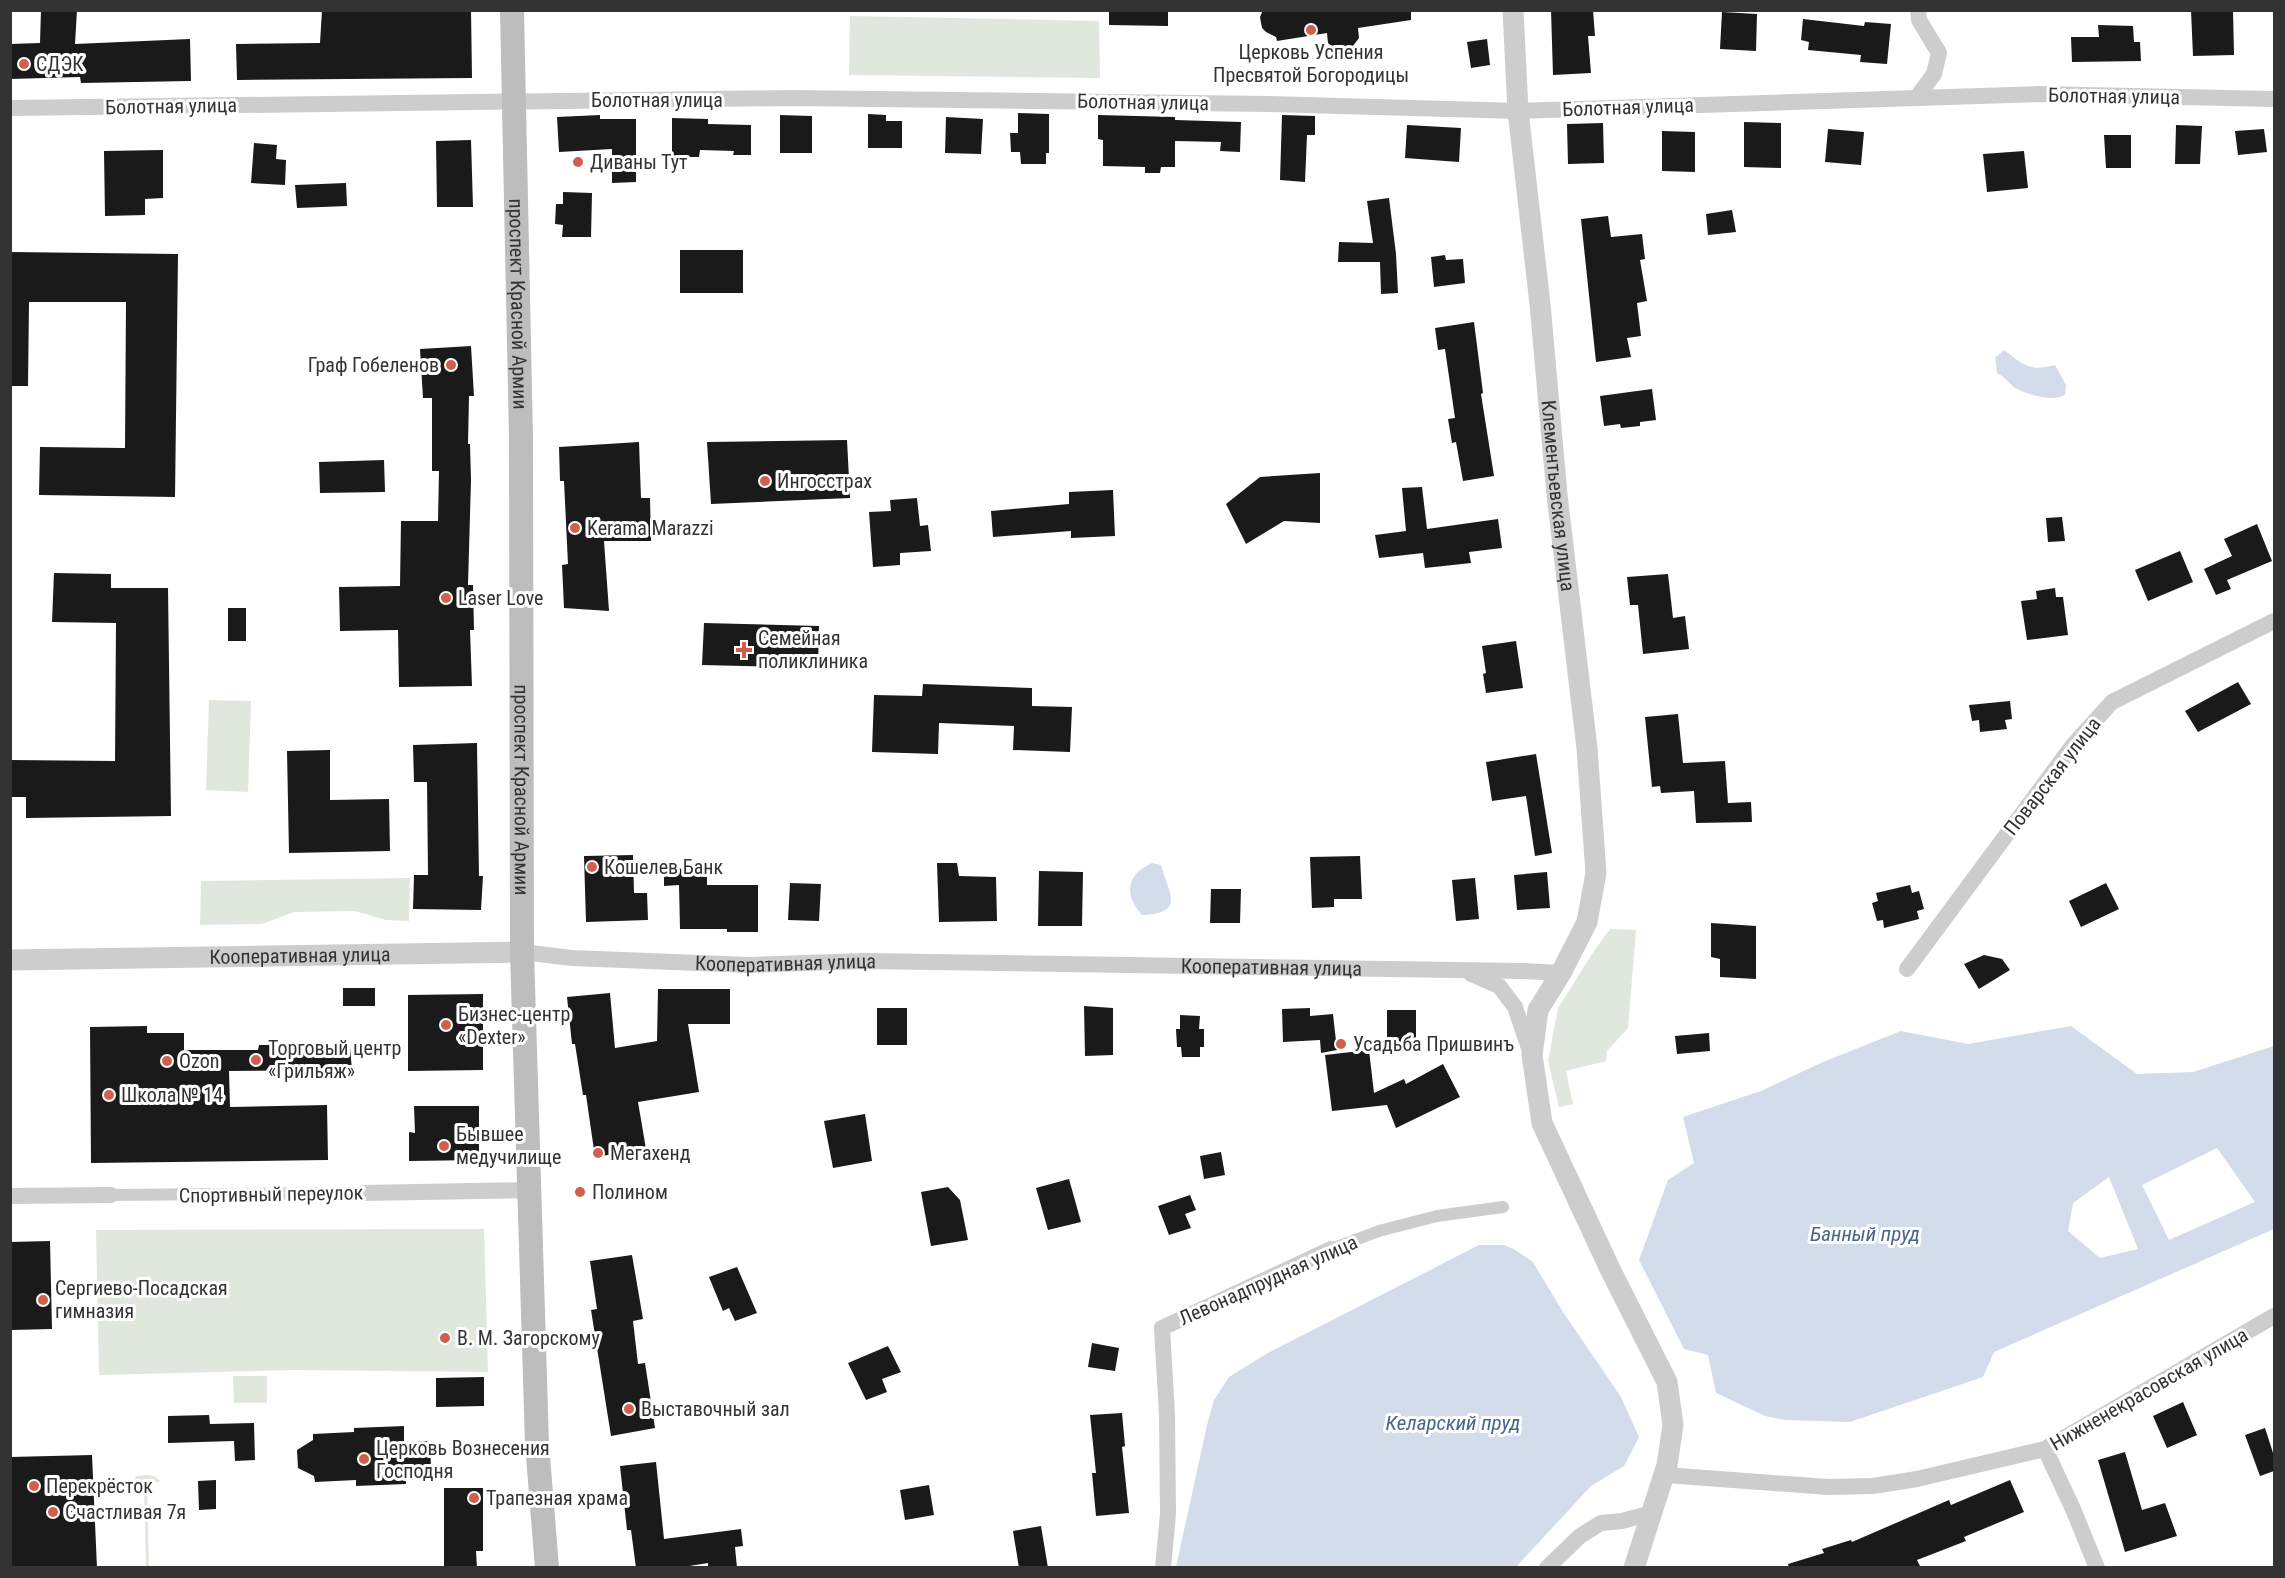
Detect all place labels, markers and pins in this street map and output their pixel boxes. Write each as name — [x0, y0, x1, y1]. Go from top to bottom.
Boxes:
marker: Церковь Успения Пресвятой Богородицы — [1304, 23, 1318, 37]
place label: Церковь Успения Пресвятой Богородицы — [1213, 40, 1409, 87]
place label: СДЭК — [36, 52, 84, 76]
marker: СДЭК — [17, 57, 31, 71]
place label: Диваны Тут — [590, 150, 688, 174]
marker: Диваны Тут — [571, 155, 585, 169]
place label: Граф Гобеленов — [308, 353, 439, 377]
marker: Граф Гобеленов — [444, 358, 458, 372]
place label: Ингосстрах — [777, 469, 872, 493]
marker: Ингосстрах — [758, 474, 772, 488]
place label: Kerama Marazzi — [587, 516, 714, 540]
marker: Kerama Marazzi — [568, 521, 582, 535]
place label: Laser Love — [458, 586, 543, 610]
marker: Laser Love — [439, 591, 453, 605]
place label: Семейная поликлиника — [758, 626, 868, 673]
marker: Семейная поликлиника — [735, 641, 753, 659]
place label: Кошелев Банк — [604, 855, 723, 879]
marker: Кошелев Банк — [585, 860, 599, 874]
place label: Бизнес-центр «Dexter» — [458, 1002, 570, 1049]
marker: Бизнес-центр «Dexter» — [439, 1018, 453, 1032]
place label: Усадьба Пришвинъ — [1353, 1032, 1514, 1056]
place label: Торговый центр «Грильяж» — [268, 1036, 401, 1083]
marker: Усадьба Пришвинъ — [1334, 1037, 1348, 1051]
place label: Ozon — [179, 1049, 219, 1073]
marker: Торговый центр «Грильяж» — [249, 1053, 263, 1067]
marker: Ozon — [160, 1054, 174, 1068]
place label: Школа № 14 — [121, 1083, 223, 1107]
marker: Школа № 14 — [102, 1088, 116, 1102]
place label: Бывшее медучилище — [456, 1122, 561, 1169]
marker: Бывшее медучилище — [437, 1139, 451, 1153]
place label: Мегахенд — [610, 1141, 691, 1165]
marker: Мегахенд — [591, 1146, 605, 1160]
place label: Полином — [592, 1180, 668, 1204]
marker: Полином — [573, 1185, 587, 1199]
place label: Сергиево-Посадская гимназия — [55, 1276, 228, 1323]
marker: Сергиево-Посадская гимназия — [36, 1293, 50, 1307]
place label: В. М. Загорскому — [457, 1326, 600, 1350]
marker: В. М. Загорскому — [438, 1331, 452, 1345]
place label: Выставочный зал — [641, 1397, 790, 1421]
marker: Выставочный зал — [622, 1402, 636, 1416]
place label: Церковь Вознесения Господня — [376, 1436, 550, 1483]
marker: Церковь Вознесения Господня — [357, 1452, 371, 1466]
place label: Перекрёсток — [46, 1474, 153, 1498]
marker: Перекрёсток — [27, 1479, 41, 1493]
place label: Трапезная храма — [486, 1486, 628, 1510]
marker: Трапезная храма — [467, 1491, 481, 1505]
place label: Счастливая 7я — [65, 1500, 186, 1524]
marker: Счастливая 7я — [46, 1505, 60, 1519]

